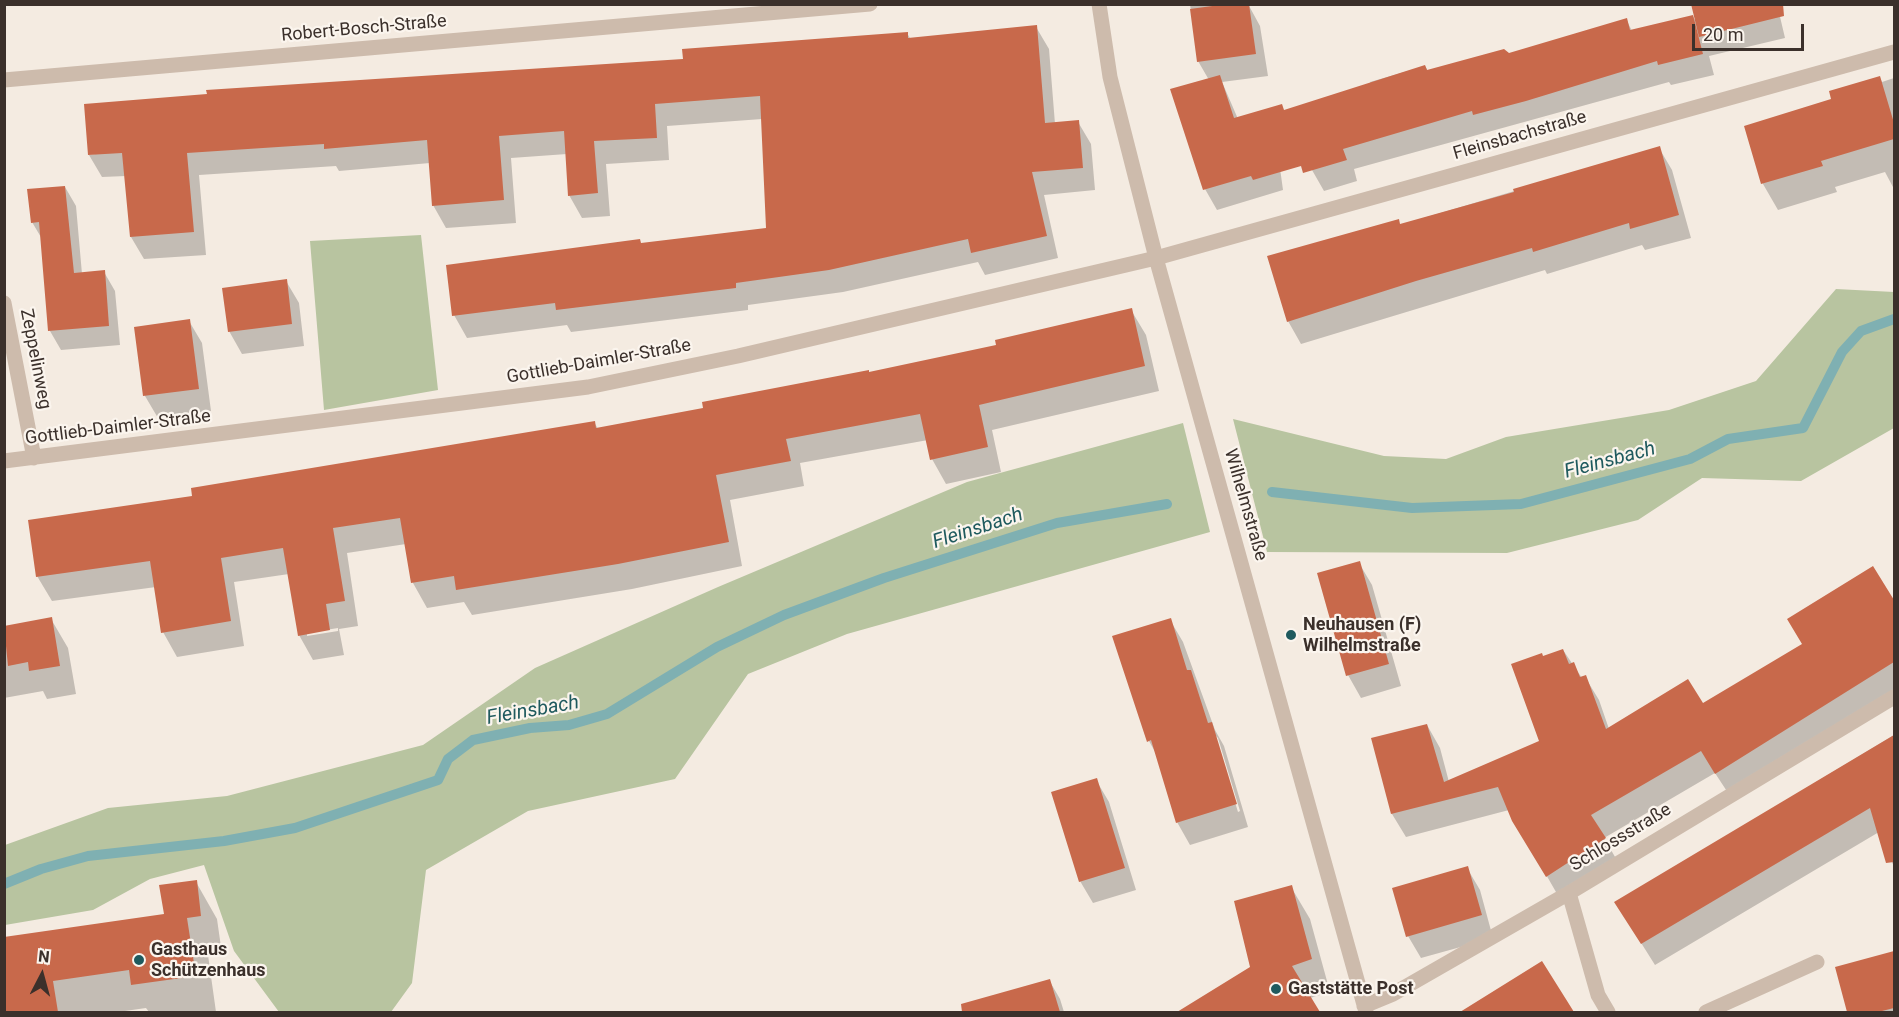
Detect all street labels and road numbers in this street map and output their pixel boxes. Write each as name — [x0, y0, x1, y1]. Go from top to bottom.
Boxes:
street label: Robert-Bosch-Straße — [280, 11, 448, 47]
street label: Fleinsbachstraße — [1451, 107, 1589, 165]
street label: Zeppelinweg — [15, 307, 55, 411]
street label: Gottlieb-Daimler-Straße — [505, 335, 693, 389]
street label: Gottlieb-Daimler-Straße — [24, 406, 212, 450]
street label: Wilhelmstraße — [1219, 447, 1271, 563]
street label: Schlossstraße — [1566, 799, 1676, 877]

